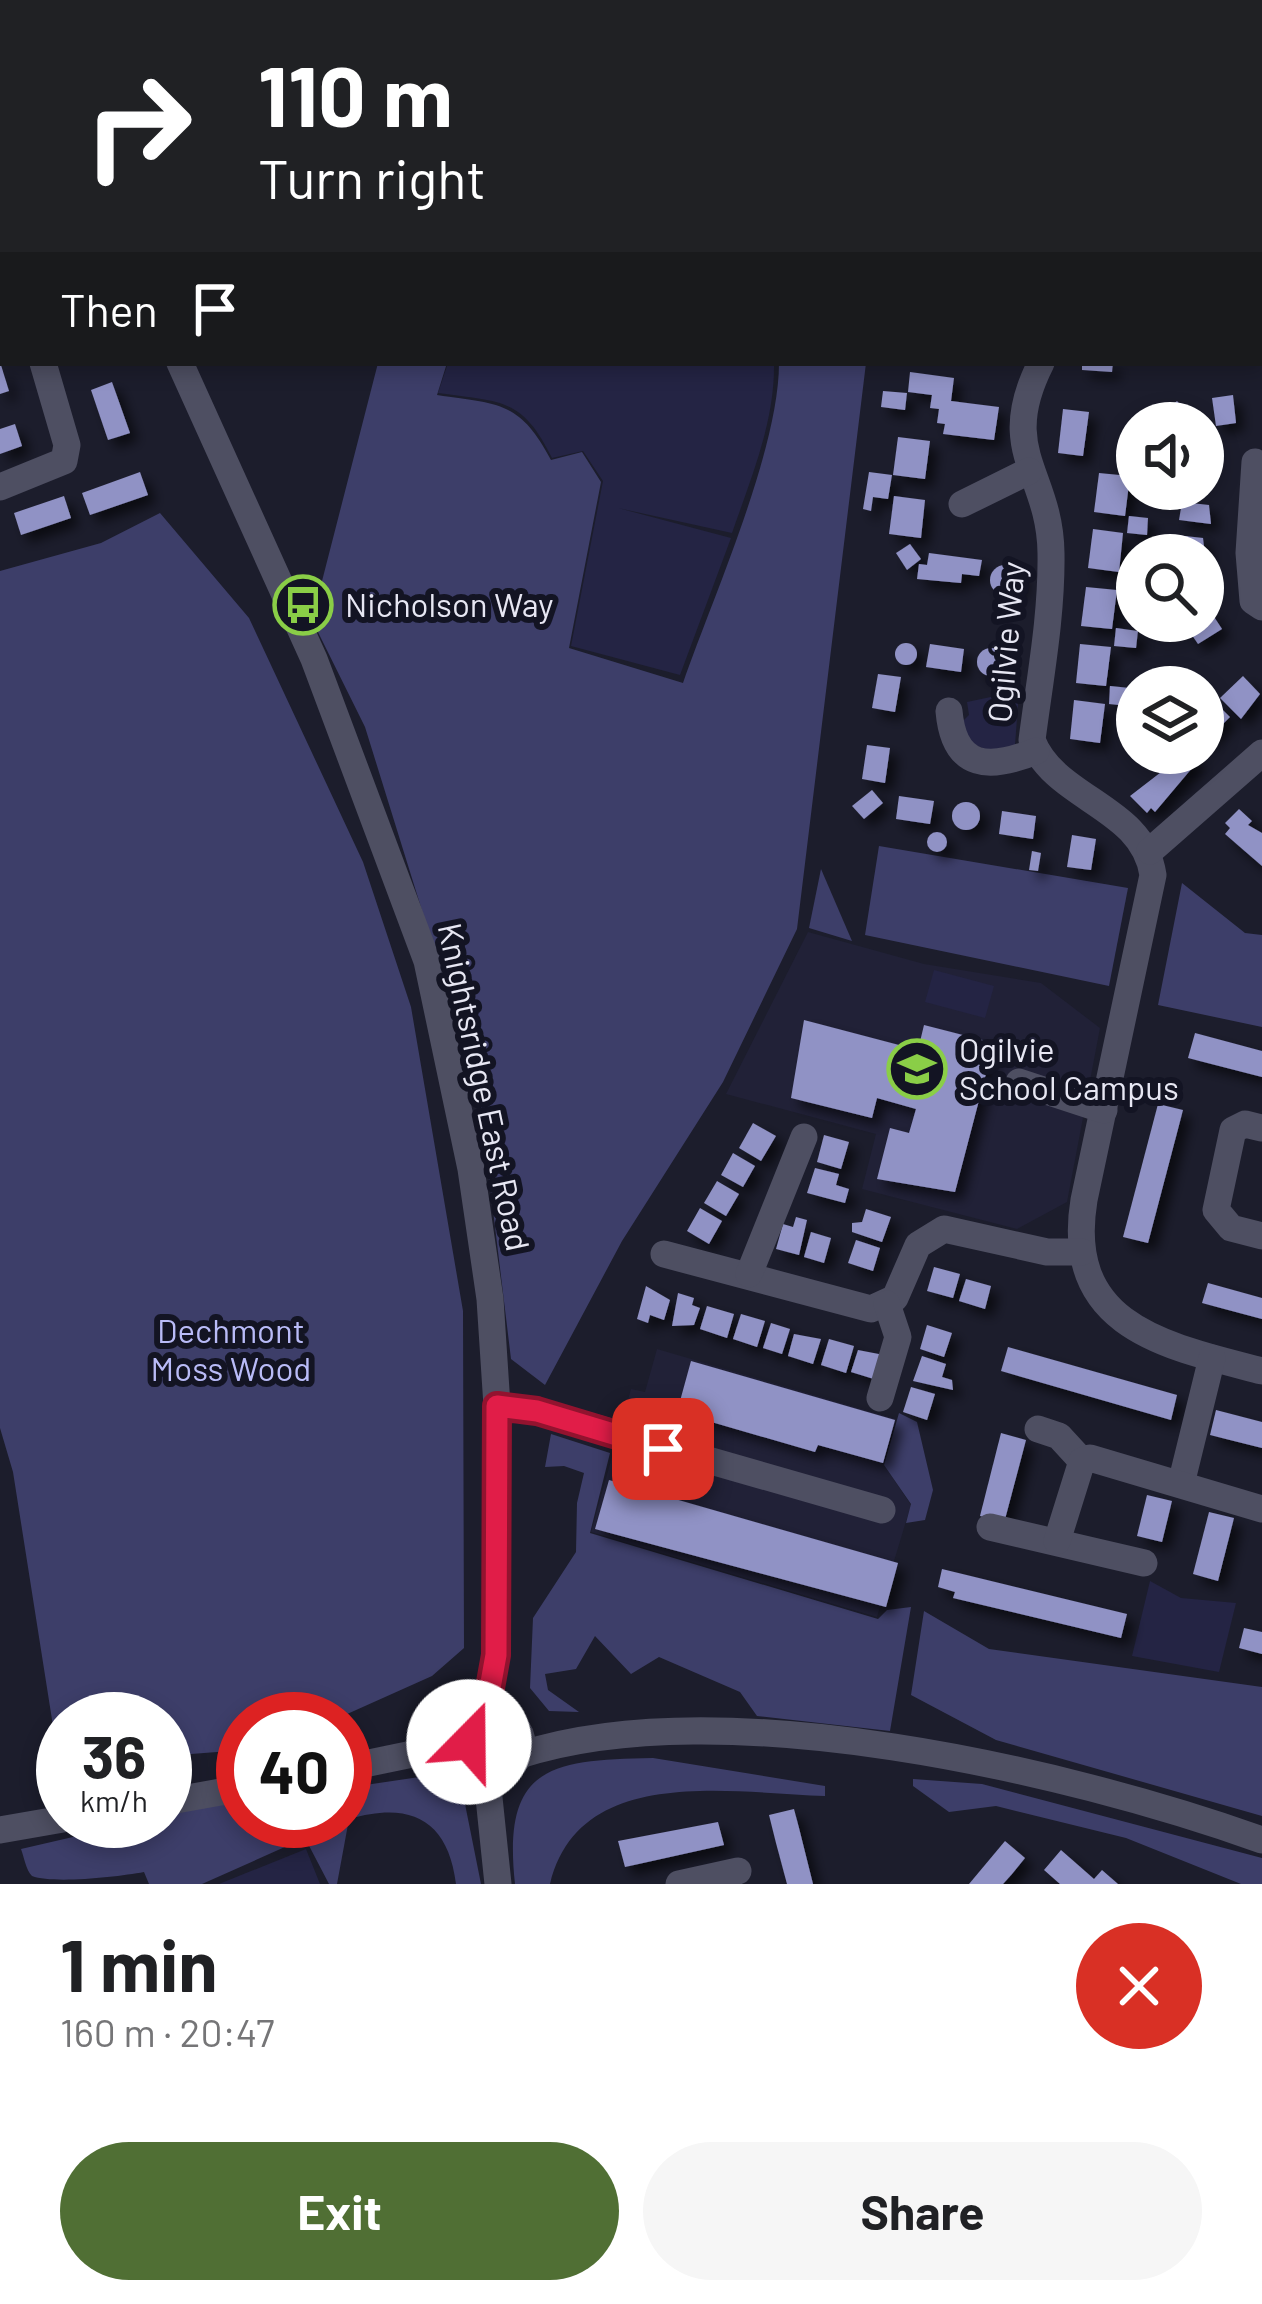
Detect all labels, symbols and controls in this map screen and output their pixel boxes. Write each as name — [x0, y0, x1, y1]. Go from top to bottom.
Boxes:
text: 110 m — [258, 43, 453, 144]
icon: right — [60, 48, 216, 204]
text: Turn right — [258, 145, 486, 210]
icon: arrive — [182, 276, 248, 342]
text: Then — [60, 282, 158, 336]
map controls — [1116, 402, 1224, 774]
button: sound — [1116, 402, 1224, 510]
button: search — [1116, 534, 1224, 642]
street label: Ogilvie Way — [978, 560, 1032, 724]
bus stop icon: Nicholson Way — [272, 574, 334, 636]
place label: Nicholson Way — [345, 584, 554, 624]
button: layers — [1116, 666, 1224, 774]
street label: Knightsridge East Road — [431, 919, 539, 1254]
place label: Ogilvie School Campus — [959, 1029, 1179, 1107]
school or university icon: Ogilvie School Campus — [886, 1038, 948, 1100]
park label: Dechmont Moss Wood — [151, 1310, 311, 1388]
pin — [612, 1398, 714, 1500]
icon: arrive — [630, 1416, 696, 1482]
position arrow — [406, 1679, 532, 1805]
speed limit sign: 40 — [216, 1692, 372, 1848]
text: 36 — [82, 1719, 146, 1791]
text: km/h — [80, 1782, 148, 1818]
text: 1 min — [60, 1920, 218, 2006]
button: close — [1076, 1923, 1202, 2049]
text: 160 m · 20:47 — [60, 2008, 275, 2055]
button: Exit — [60, 2142, 619, 2280]
button: Share — [643, 2142, 1202, 2280]

